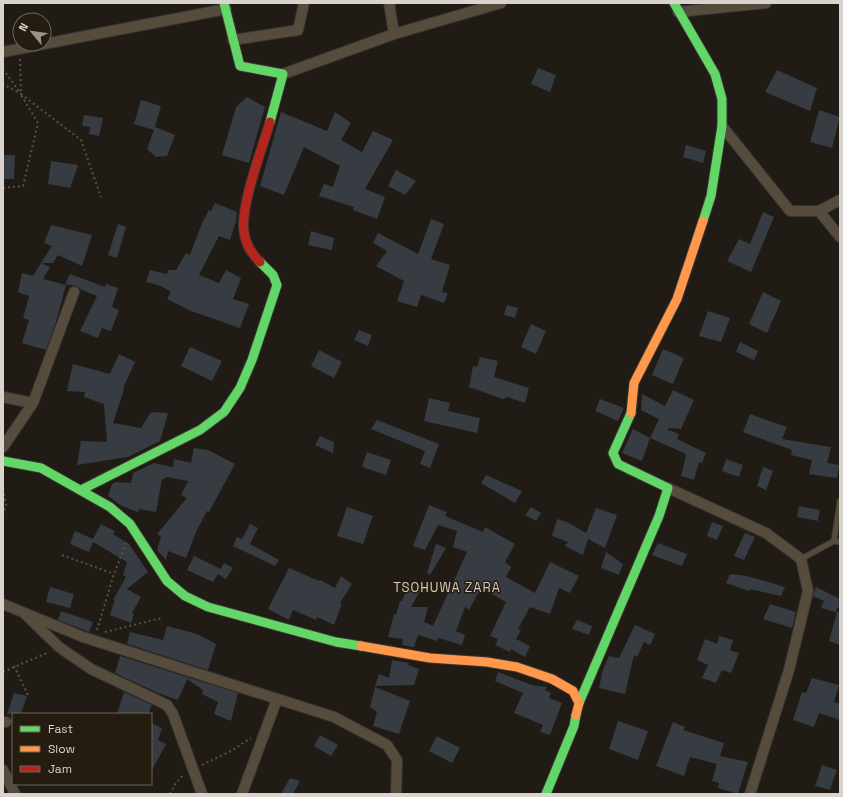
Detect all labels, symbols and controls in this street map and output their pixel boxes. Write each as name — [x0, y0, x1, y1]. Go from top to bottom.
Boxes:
north arrow — [12, 12, 52, 52]
text: N — [15, 21, 31, 34]
district label: TSOHUWA ZARA — [393, 579, 501, 596]
legend — [12, 713, 152, 785]
text: Fast — [48, 721, 73, 737]
text: Slow — [48, 741, 75, 757]
text: Jam — [48, 761, 72, 777]

